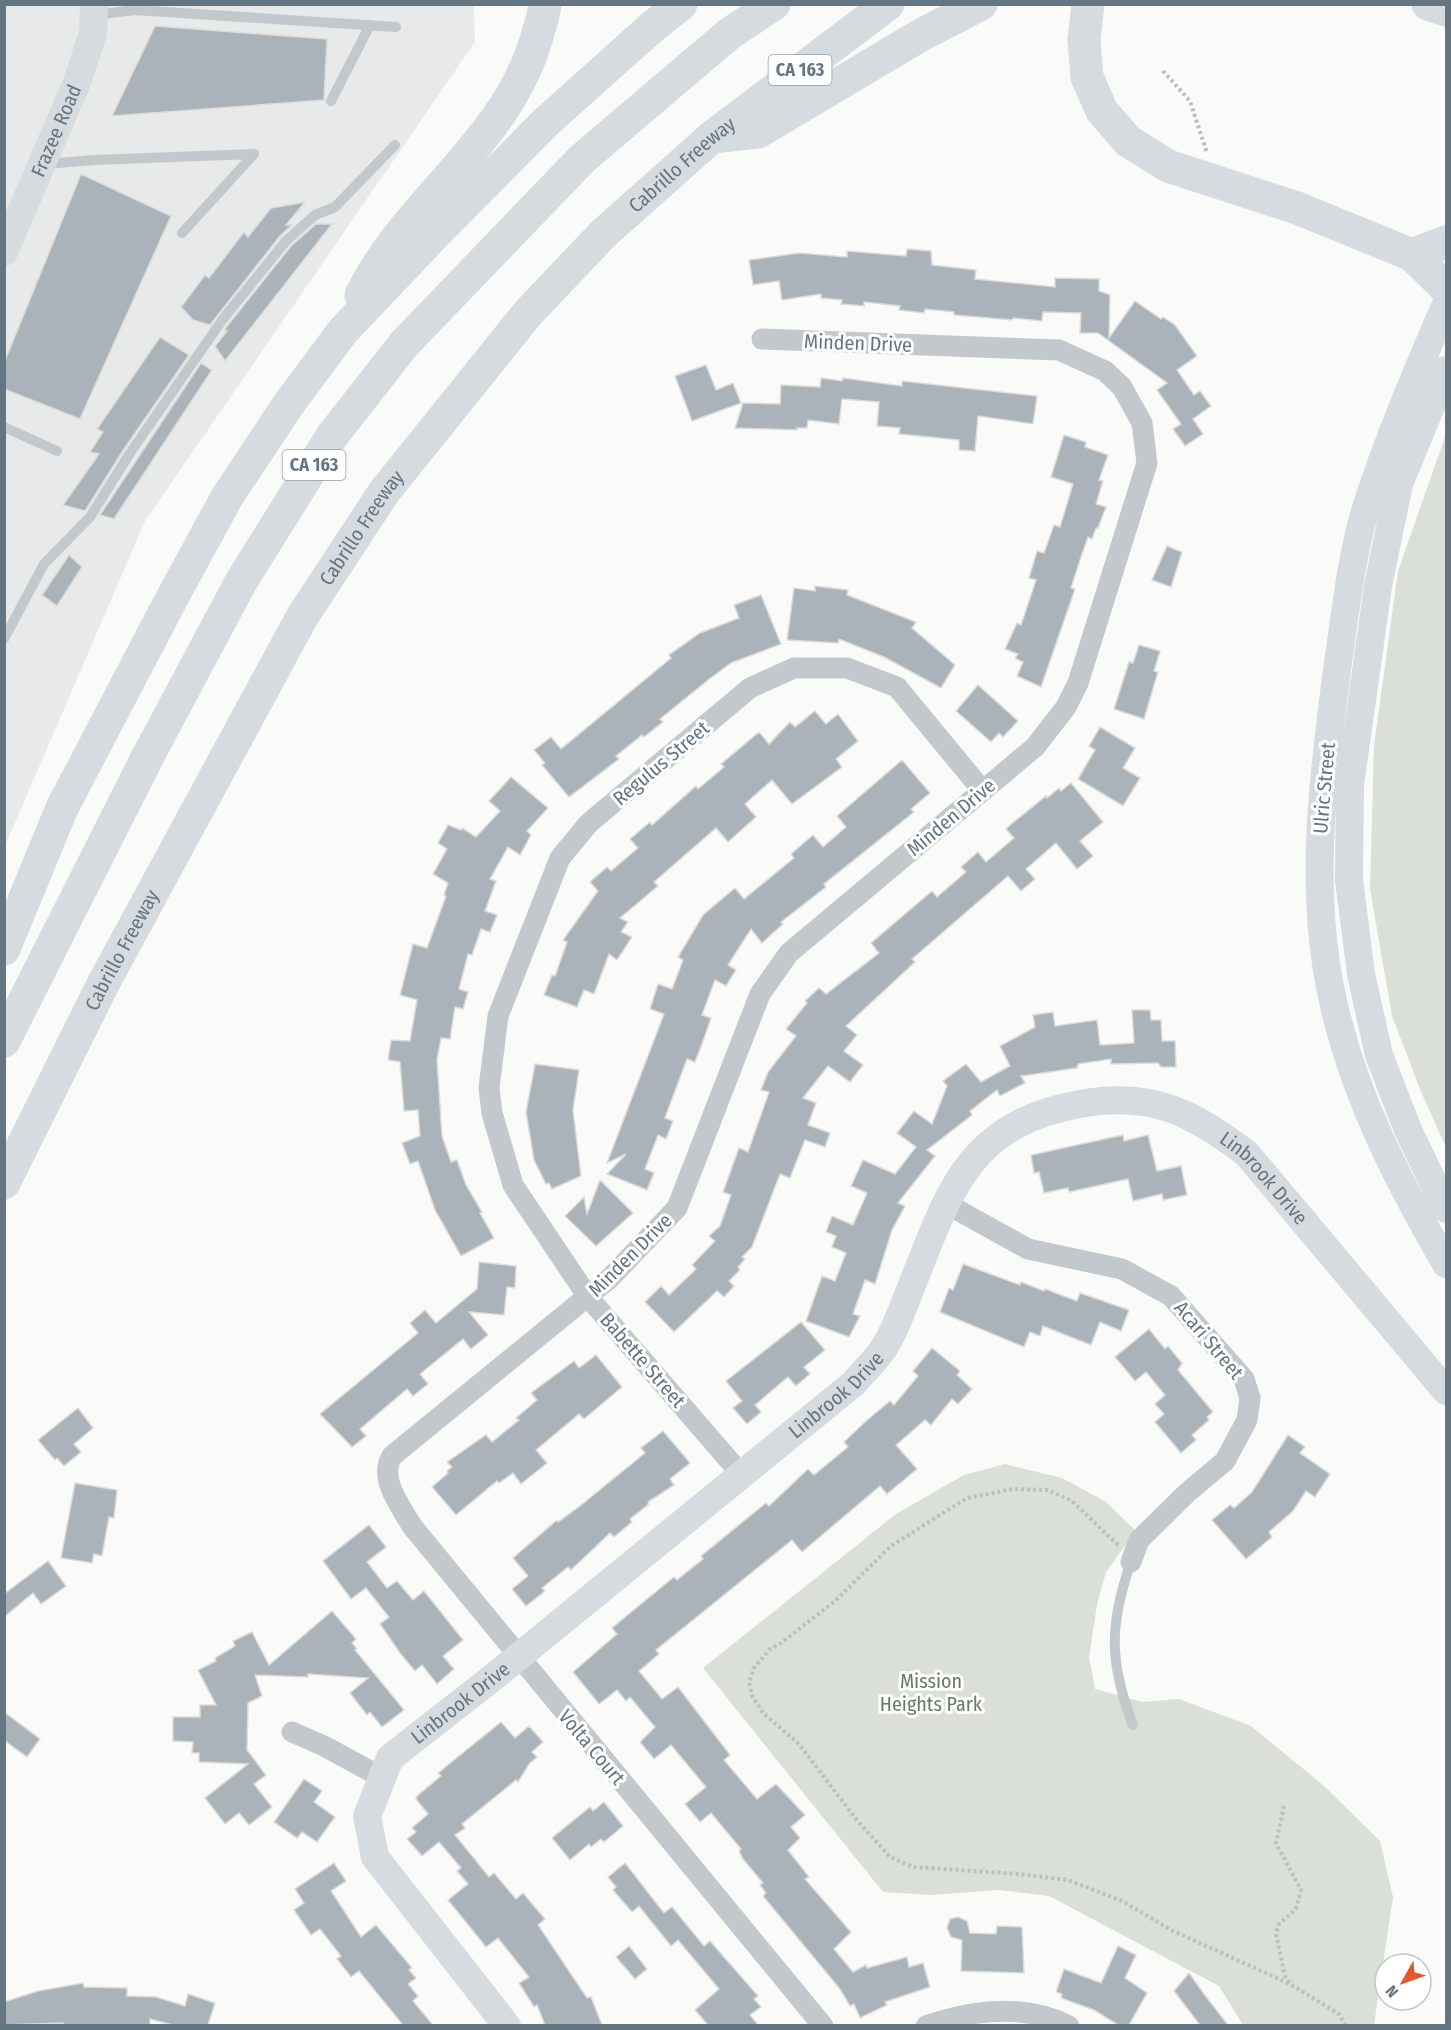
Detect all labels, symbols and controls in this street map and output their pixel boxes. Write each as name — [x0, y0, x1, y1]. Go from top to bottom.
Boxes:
road number: CA 163 — [768, 55, 832, 85]
street label: Frazee Road — [26, 81, 86, 180]
street label: Cabrillo Freeway — [624, 112, 740, 218]
street label: Minden Drive — [804, 329, 912, 357]
road number: CA 163 — [282, 450, 346, 480]
street label: Cabrillo Freeway — [314, 465, 409, 590]
street label: Regulus Street — [608, 715, 714, 810]
street label: Ulric Street — [1308, 741, 1340, 835]
street label: Minden Drive — [902, 773, 1000, 861]
street label: Cabrillo Freeway — [80, 885, 164, 1015]
street label: Linbrook Drive — [1215, 1126, 1313, 1229]
street label: Minden Drive — [583, 1208, 677, 1302]
street label: Acari Street — [1169, 1296, 1249, 1384]
street label: Babette Street — [595, 1308, 691, 1413]
street label: Linbrook Drive — [784, 1347, 889, 1443]
street label: Linbrook Drive — [406, 1657, 515, 1749]
park label: Mission Heights Park — [880, 1669, 983, 1716]
street label: Volta Court — [554, 1705, 631, 1790]
north arrow — [1373, 1952, 1433, 2012]
text: N — [1382, 1982, 1402, 2001]

